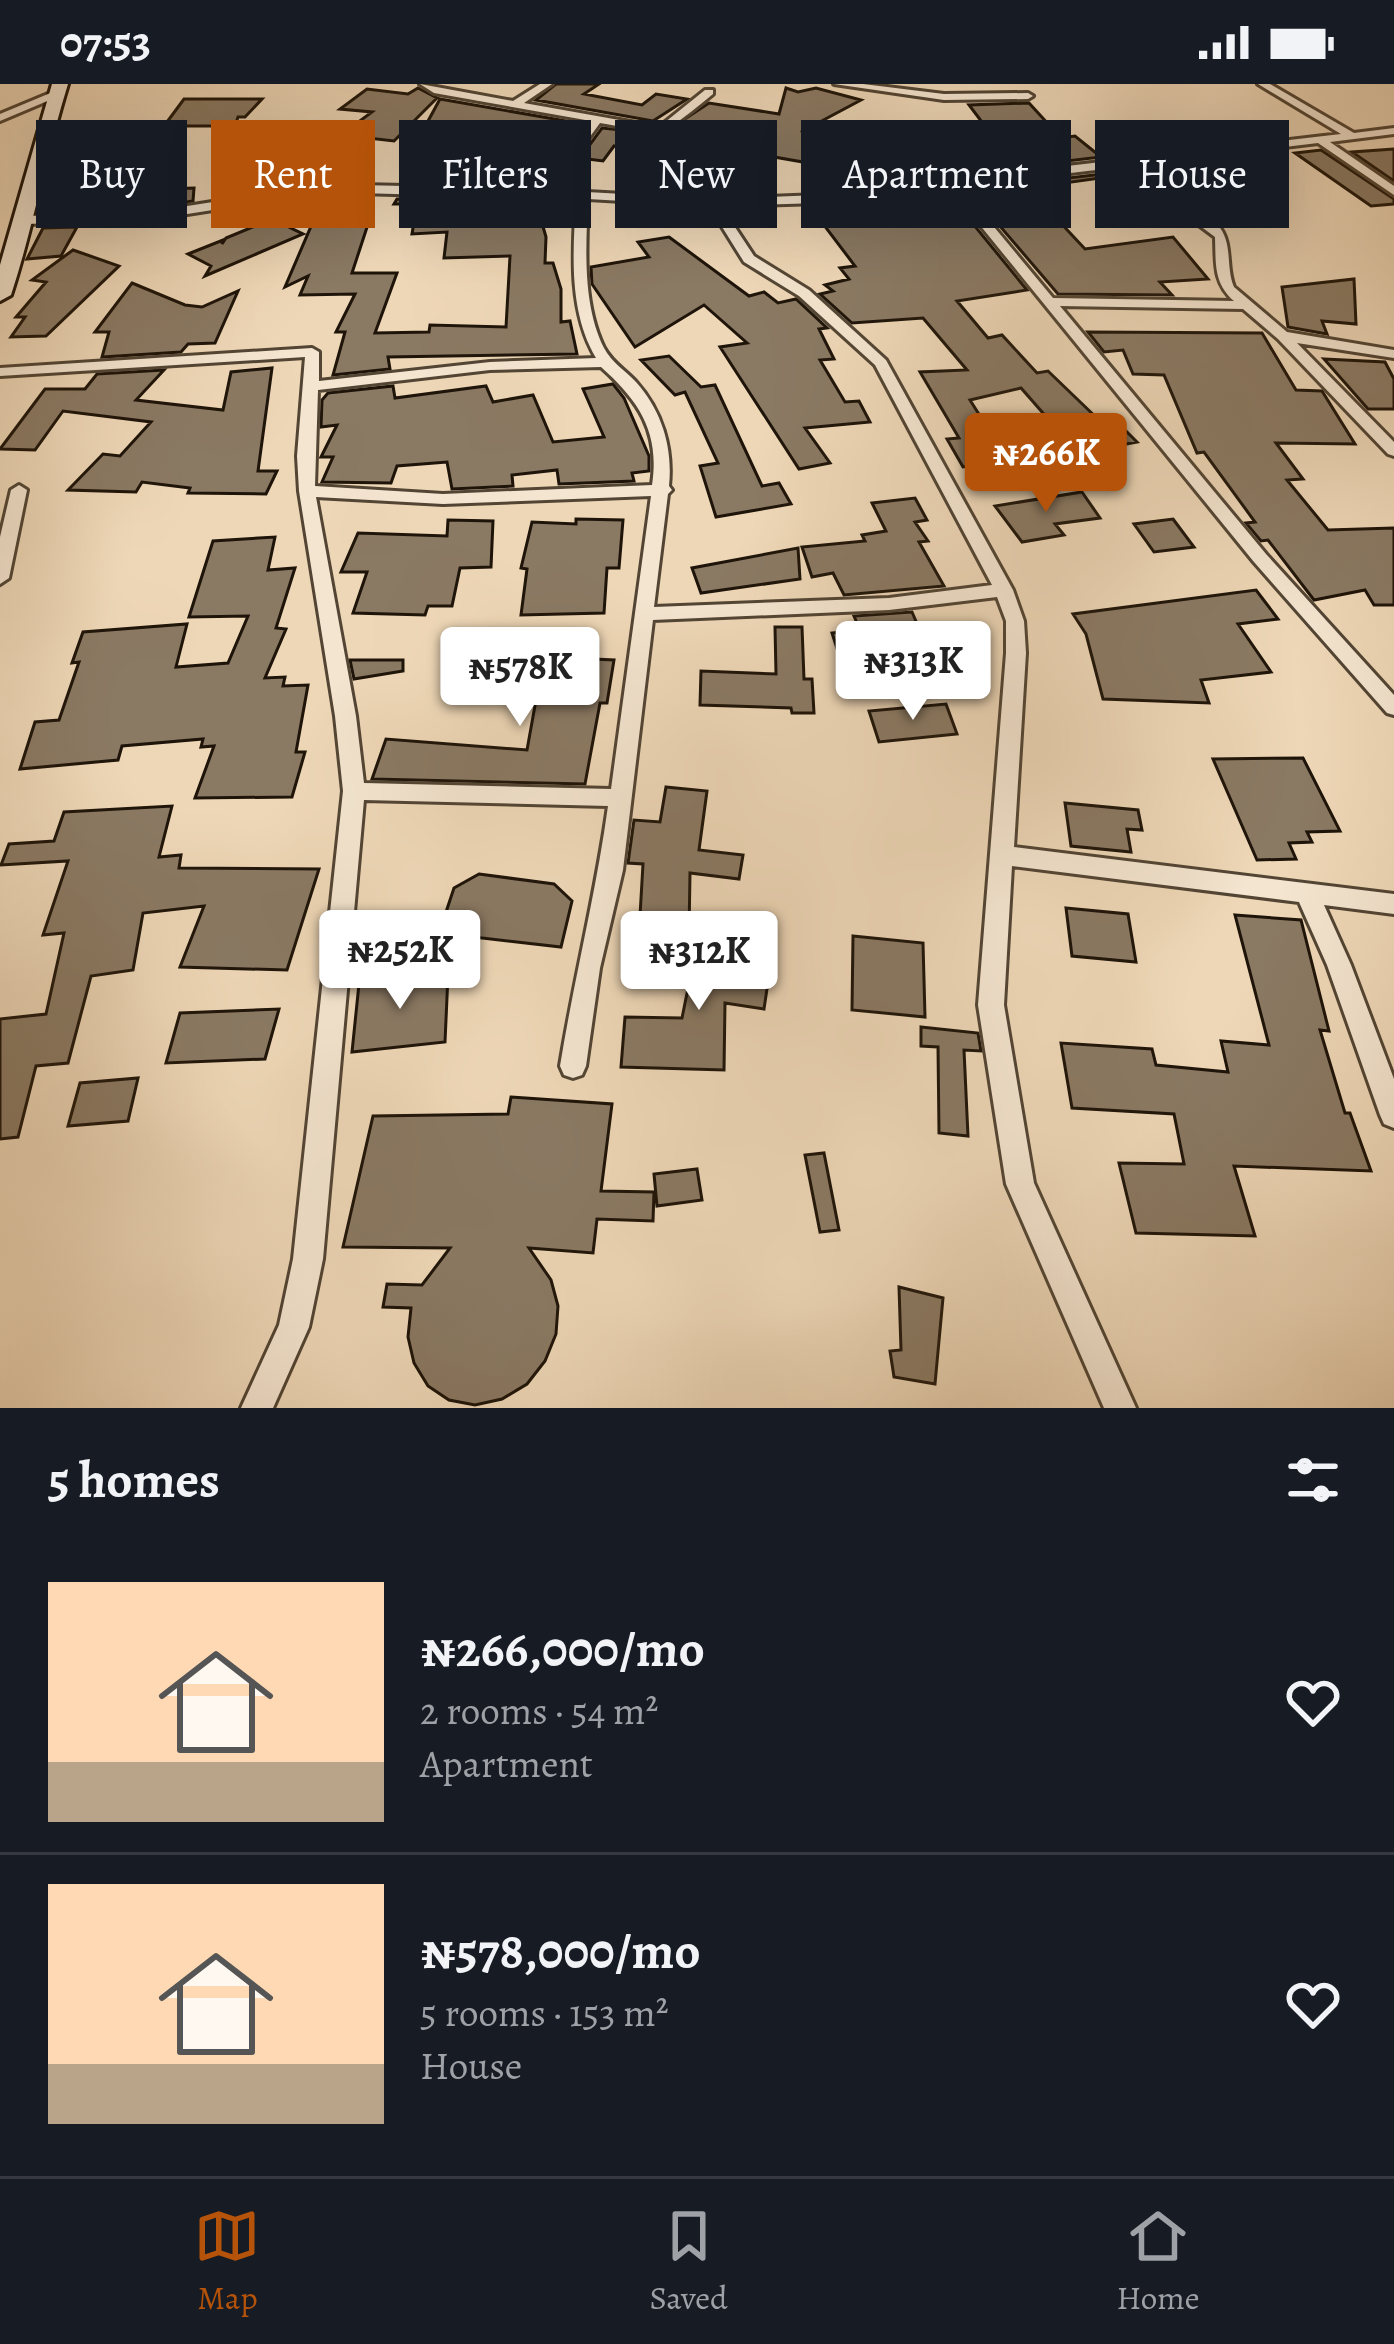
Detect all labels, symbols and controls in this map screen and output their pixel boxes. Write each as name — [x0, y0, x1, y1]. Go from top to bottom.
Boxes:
text: 07:53 — [60, 11, 151, 73]
chip: Buy — [36, 120, 187, 228]
chip: Rent — [211, 120, 375, 228]
chip: Filters — [399, 120, 591, 228]
chip: New — [615, 120, 777, 228]
chip: Apartment — [801, 120, 1071, 228]
chip: House — [1095, 120, 1289, 228]
pin: ₦266K — [962, 413, 1130, 515]
text: ₦266K — [992, 425, 1100, 478]
pin: ₦313K — [829, 621, 997, 723]
pin: ₦578K — [436, 627, 604, 729]
text: ₦313K — [863, 633, 963, 686]
text: ₦578K — [467, 639, 573, 692]
pin: ₦252K — [316, 910, 484, 1012]
pin: ₦312K — [615, 911, 783, 1013]
text: ₦252K — [346, 922, 454, 975]
text: ₦312K — [648, 923, 750, 976]
text: 5 homes — [48, 1445, 220, 1515]
icon: filters — [1280, 1447, 1346, 1513]
text: ₦266,000/mo — [420, 1614, 705, 1684]
icon: home — [144, 1630, 288, 1774]
icon: heart — [1280, 1669, 1346, 1735]
text: 2 rooms · 54 m² — [420, 1684, 658, 1737]
text: Apartment — [420, 1737, 593, 1790]
text: ₦578,000/mo — [420, 1916, 701, 1986]
icon: home — [144, 1932, 288, 2076]
icon: heart — [1280, 1971, 1346, 2037]
text: 5 rooms · 153 m² — [420, 1986, 669, 2039]
text: House — [420, 2039, 522, 2092]
tab: Map — [194, 2203, 260, 2320]
tab: Saved — [649, 2203, 728, 2320]
tab: Home — [1117, 2203, 1200, 2320]

